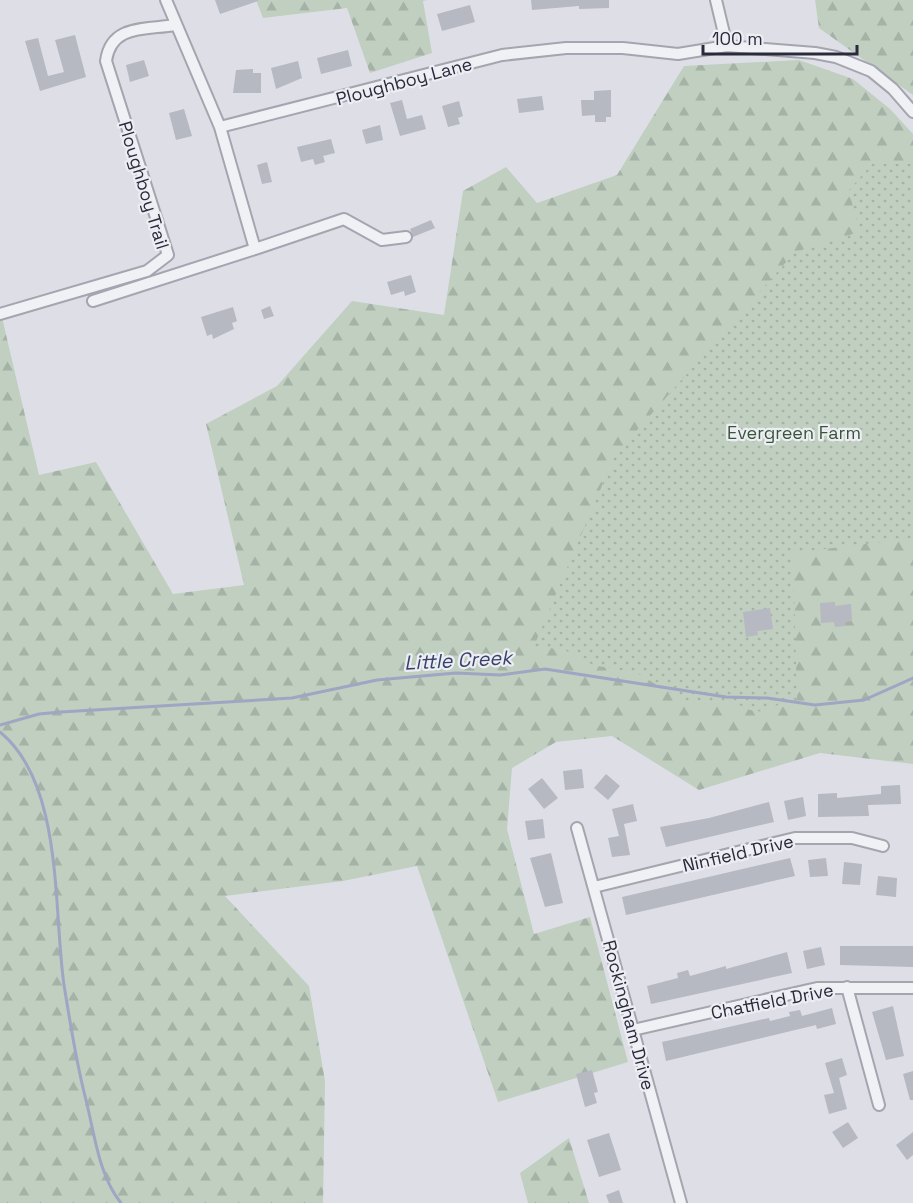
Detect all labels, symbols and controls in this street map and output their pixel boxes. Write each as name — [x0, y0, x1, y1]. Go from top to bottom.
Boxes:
scale bar — [703, 18, 858, 56]
text: 100 m — [712, 27, 763, 50]
street label: Ploughboy Lane — [333, 52, 475, 110]
street label: Ploughboy Trail — [114, 118, 174, 252]
park label: Evergreen Farm — [727, 421, 861, 444]
water label: Little Creek — [403, 644, 515, 676]
street label: Ninfield Drive — [680, 829, 796, 877]
street label: Rockingham Drive — [598, 937, 660, 1093]
street label: Chatfield Drive — [709, 978, 835, 1024]

